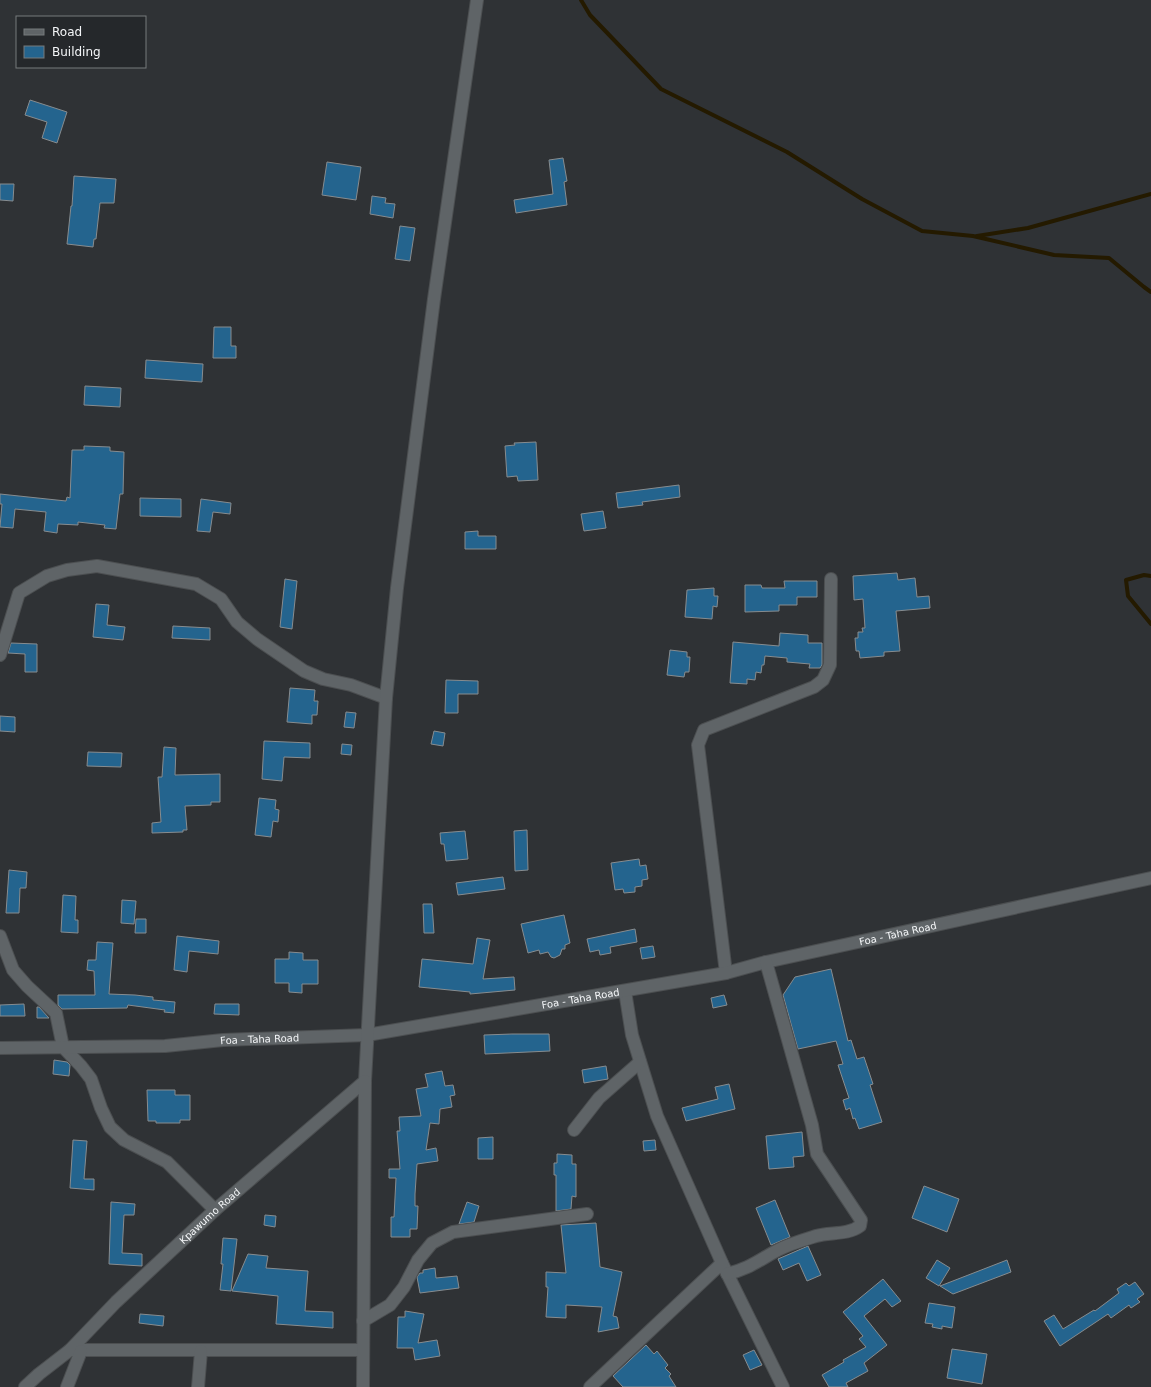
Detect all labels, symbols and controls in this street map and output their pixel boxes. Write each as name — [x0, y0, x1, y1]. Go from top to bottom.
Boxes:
legend — [16, 16, 146, 68]
text: Road — [52, 25, 82, 39]
text: Building — [52, 45, 101, 59]
street label: Foa - Taha Road — [858, 920, 938, 948]
street label: Foa - Taha Road — [541, 986, 620, 1011]
street label: Foa - Taha Road — [220, 1032, 299, 1046]
street label: Kpawumo Road — [177, 1186, 242, 1246]

